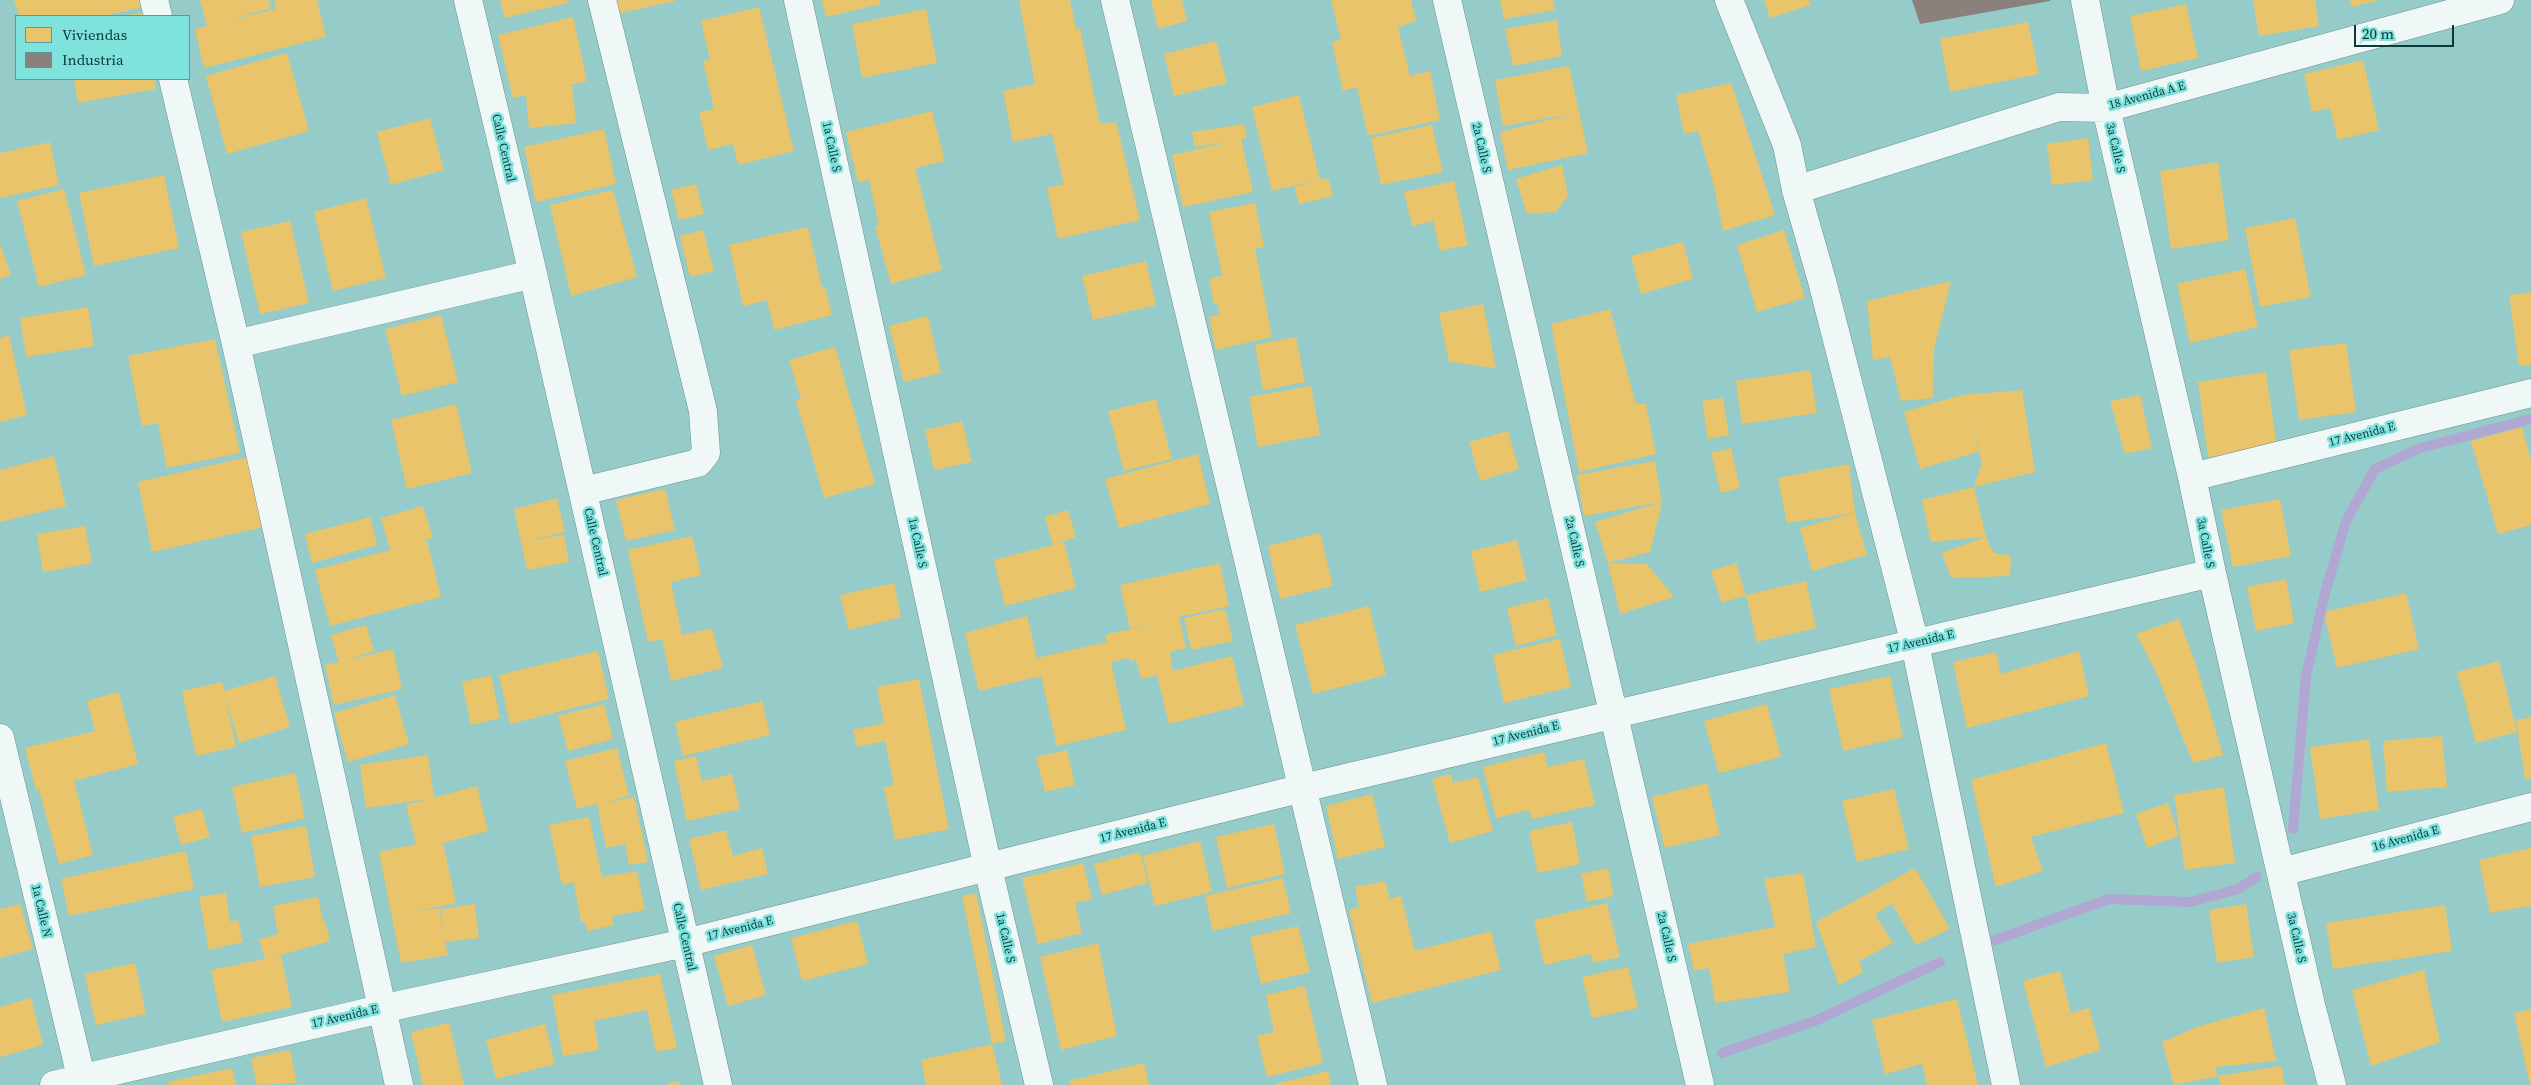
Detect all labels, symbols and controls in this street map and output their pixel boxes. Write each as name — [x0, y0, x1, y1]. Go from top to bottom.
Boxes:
legend — [15, 15, 190, 80]
scale bar — [2356, 15, 2456, 47]
text: 20 m — [2362, 23, 2394, 44]
text: Viviendas — [62, 24, 127, 45]
text: Industria — [62, 49, 124, 70]
street label: 18 Avenida A E — [2107, 79, 2187, 113]
street label: Calle Central — [488, 113, 518, 183]
street label: 1a Calle S — [819, 121, 843, 173]
street label: 2a Calle S — [1468, 122, 1494, 174]
street label: 3a Calle S — [2102, 122, 2128, 174]
street label: 17 Avenida E — [2327, 420, 2397, 450]
street label: Calle Central — [580, 507, 610, 577]
street label: 2a Calle S — [1561, 516, 1587, 568]
street label: 1a Calle S — [905, 517, 929, 569]
street label: 3a Calle S — [2193, 517, 2217, 569]
street label: 17 Avenida E — [1886, 627, 1956, 657]
street label: 17 Avenida E — [1491, 719, 1561, 749]
street label: 17 Avenida E — [1098, 816, 1168, 846]
street label: 16 Avenida E — [2371, 823, 2441, 855]
street label: 1a Calle N — [28, 883, 54, 939]
street label: Calle Central — [669, 902, 699, 972]
street label: 2a Calle S — [1653, 911, 1679, 963]
street label: 1a Calle S — [992, 912, 1018, 964]
street label: 3a Calle S — [2283, 912, 2309, 964]
street label: 17 Avenida E — [705, 914, 775, 944]
street label: 17 Avenida E — [310, 1002, 380, 1032]

